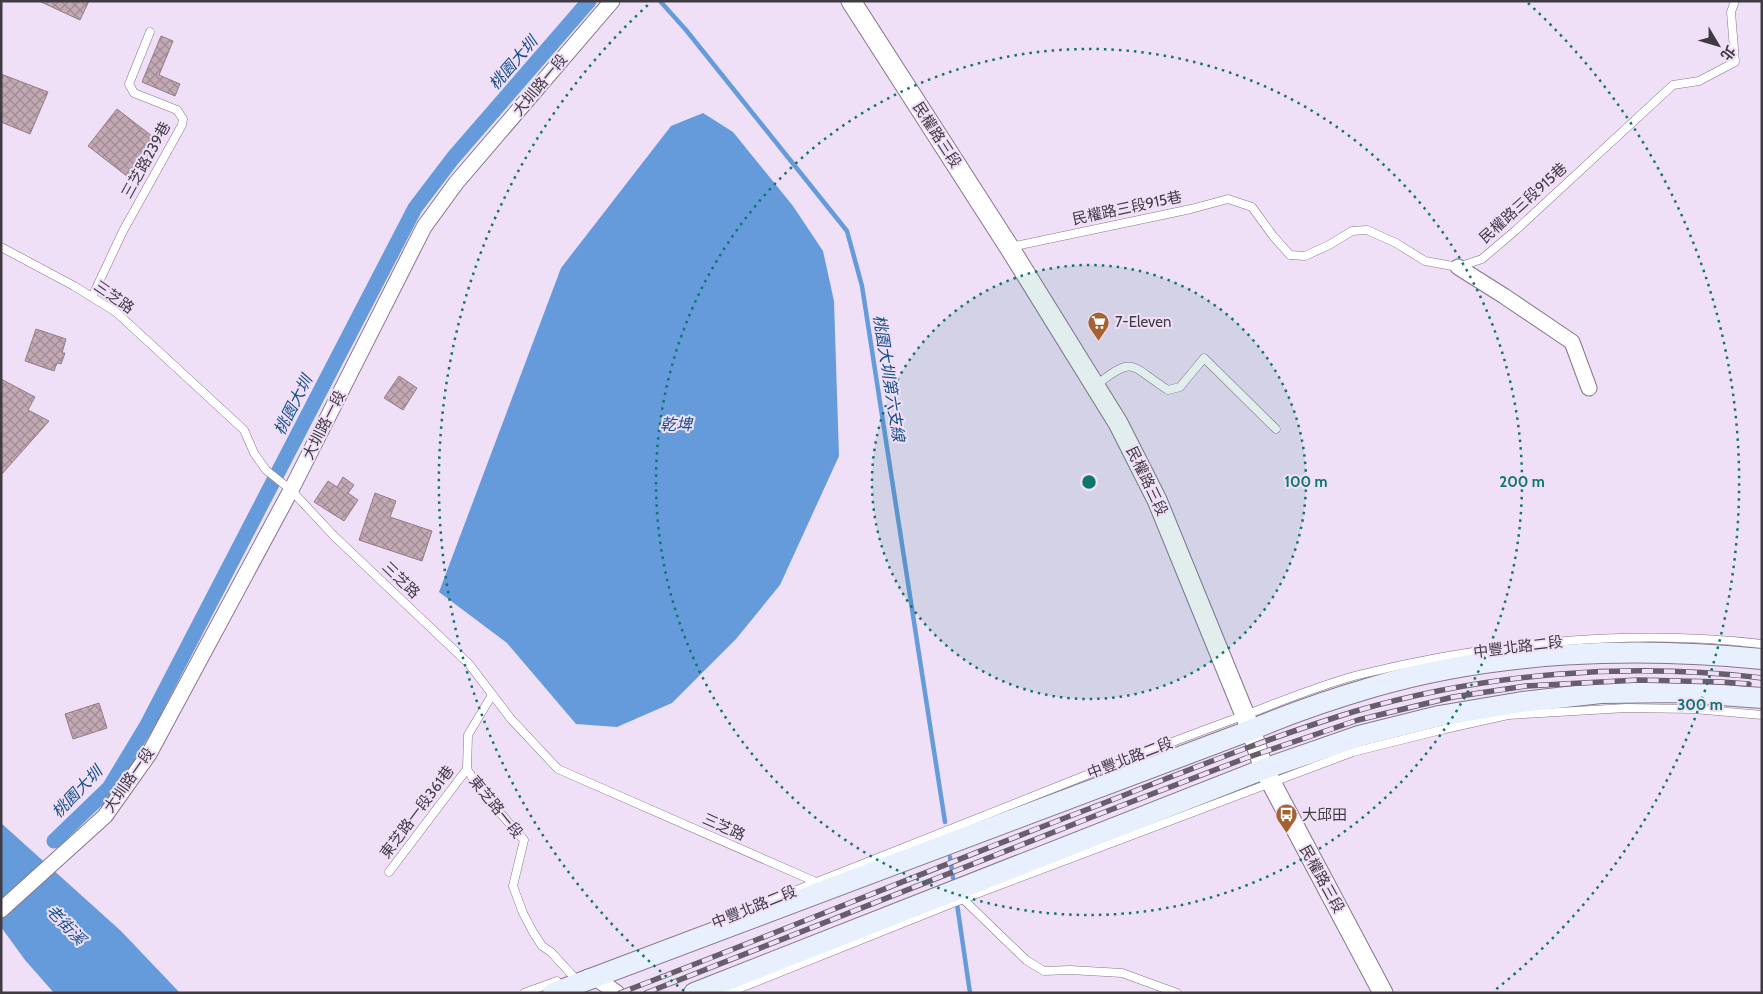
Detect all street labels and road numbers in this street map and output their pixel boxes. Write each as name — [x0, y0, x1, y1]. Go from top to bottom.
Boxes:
street label: 大圳路一段 — [509, 50, 571, 120]
street label: 民權路三段 — [909, 99, 965, 171]
street label: 三芝路239巷 — [118, 119, 174, 201]
street label: 民權路三段915巷 — [1476, 159, 1570, 247]
street label: 民權路三段915巷 — [1071, 188, 1183, 228]
street label: 三芝路 — [90, 277, 138, 317]
street label: 大圳路一段 — [299, 387, 349, 463]
street label: 民權路三段 — [1122, 443, 1172, 519]
street label: 三芝路 — [379, 558, 423, 602]
street label: 中豐北路二段 — [1472, 633, 1564, 661]
street label: 中豐北路二段 — [1085, 733, 1175, 783]
street label: 大圳路一段 — [100, 744, 158, 816]
street label: 東芝路一段361巷 — [376, 762, 458, 862]
street label: 東芝路一段 — [465, 772, 527, 842]
street label: 三芝路 — [700, 810, 748, 844]
street label: 民權路三段 — [1296, 842, 1348, 916]
street label: 中豐北路二段 — [709, 882, 799, 932]

